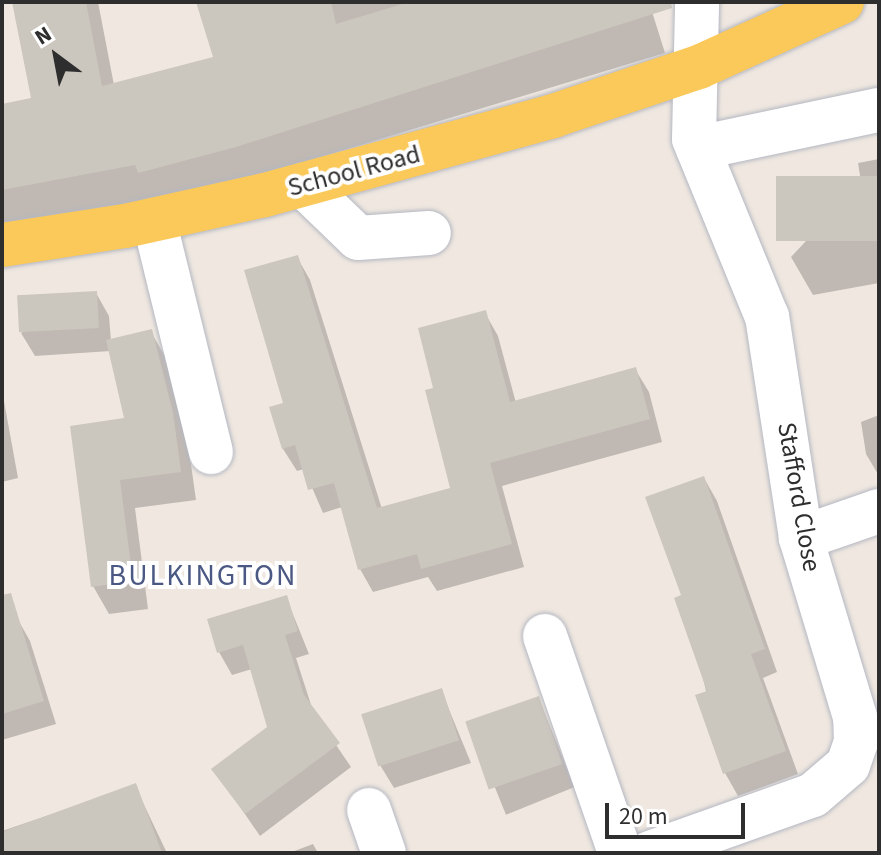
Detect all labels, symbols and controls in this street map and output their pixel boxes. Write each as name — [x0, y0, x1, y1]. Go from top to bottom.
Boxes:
north arrow — [16, 16, 96, 96]
text: N — [29, 18, 58, 53]
street label: School Road — [284, 138, 424, 204]
street label: Stafford Close — [771, 420, 827, 574]
district label: BULKINGTON — [109, 558, 297, 594]
scale bar — [609, 787, 749, 837]
text: 20 m — [619, 799, 668, 834]

